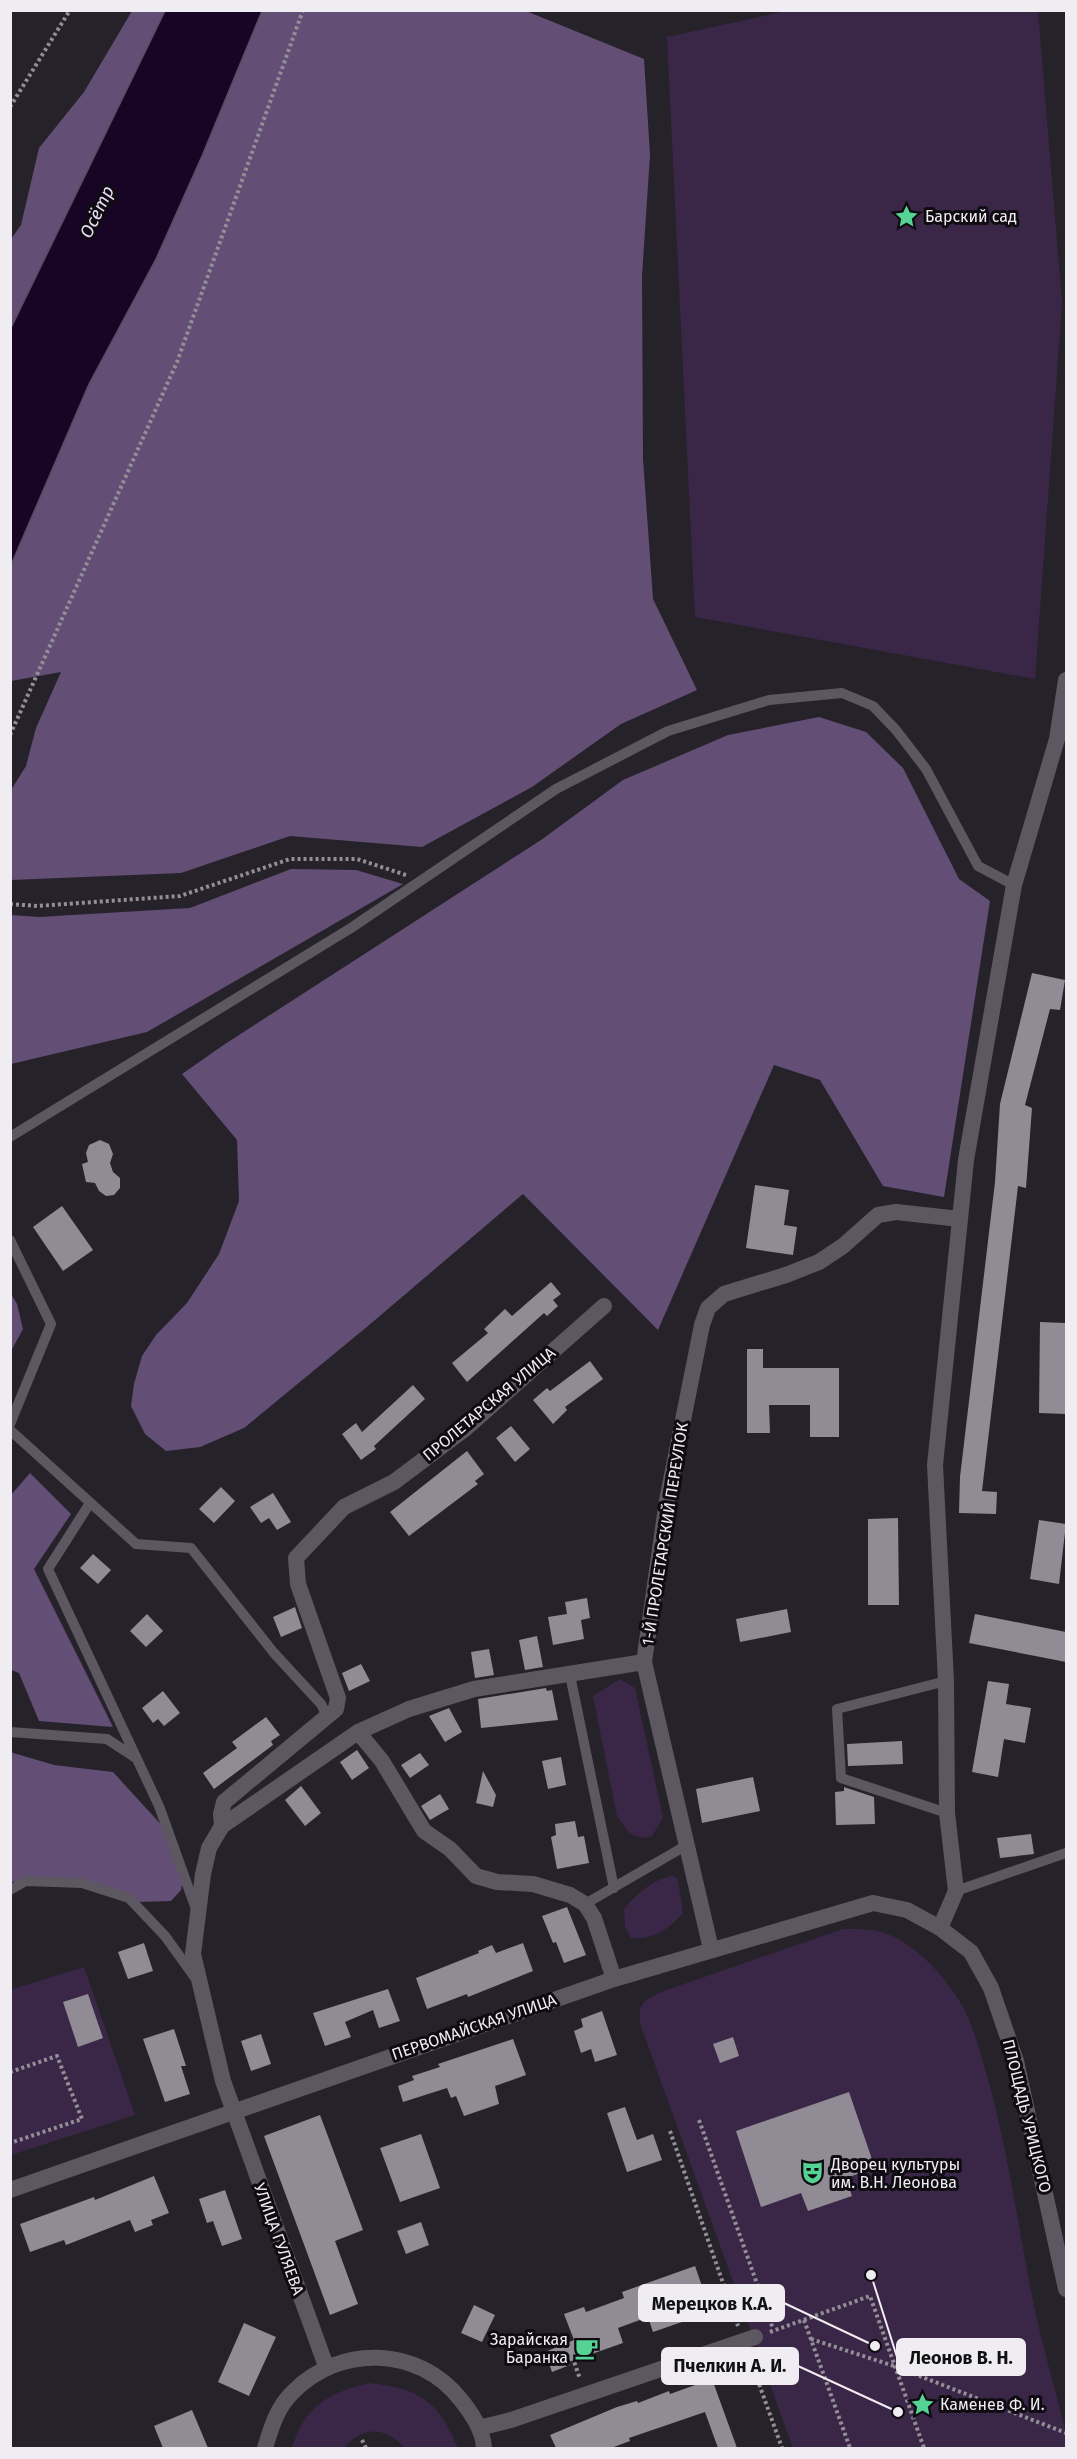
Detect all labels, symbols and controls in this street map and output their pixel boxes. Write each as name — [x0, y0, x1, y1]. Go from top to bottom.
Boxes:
water label: Осётр — [75, 182, 119, 242]
place icon: Барский сад — [894, 203, 920, 229]
place label: Барский сад — [925, 207, 1017, 226]
street label: ПРОЛЕТАРСКАЯ УЛИЦА — [419, 1343, 560, 1465]
street label: 1-Й ПРОЛЕТАРСКИЙ ПЕРЕУЛОК — [638, 1421, 692, 1647]
street label: ПЕРВОМАЙСКАЯ УЛИЦА — [389, 1990, 560, 2064]
street label: ПЛОЩАДЬ УРИЦКОГО — [999, 2037, 1055, 2195]
place label: Дворец культуры им. В.Н. Леонова — [830, 2155, 960, 2192]
theatre icon: Дворец культуры им. В.Н. Леонова — [800, 2160, 826, 2186]
street label: УЛИЦА ГУЛЯЕВА — [250, 2180, 308, 2298]
callout: Мерецков К.А. — [639, 2285, 784, 2321]
text: Мерецков К.А. — [652, 2293, 772, 2315]
place label: Зарайская Баранка — [490, 2330, 568, 2367]
cafe icon: Зарайская Баранка — [573, 2335, 599, 2361]
callout: Леонов В. Н. — [897, 2339, 1025, 2375]
text: Леонов В. Н. — [909, 2347, 1013, 2369]
callout: Пчелкин А. И. — [662, 2348, 798, 2384]
text: Пчелкин А. И. — [674, 2355, 786, 2377]
place icon: Каменев Ф. И. — [909, 2391, 935, 2417]
place label: Каменев Ф. И. — [940, 2395, 1045, 2414]

